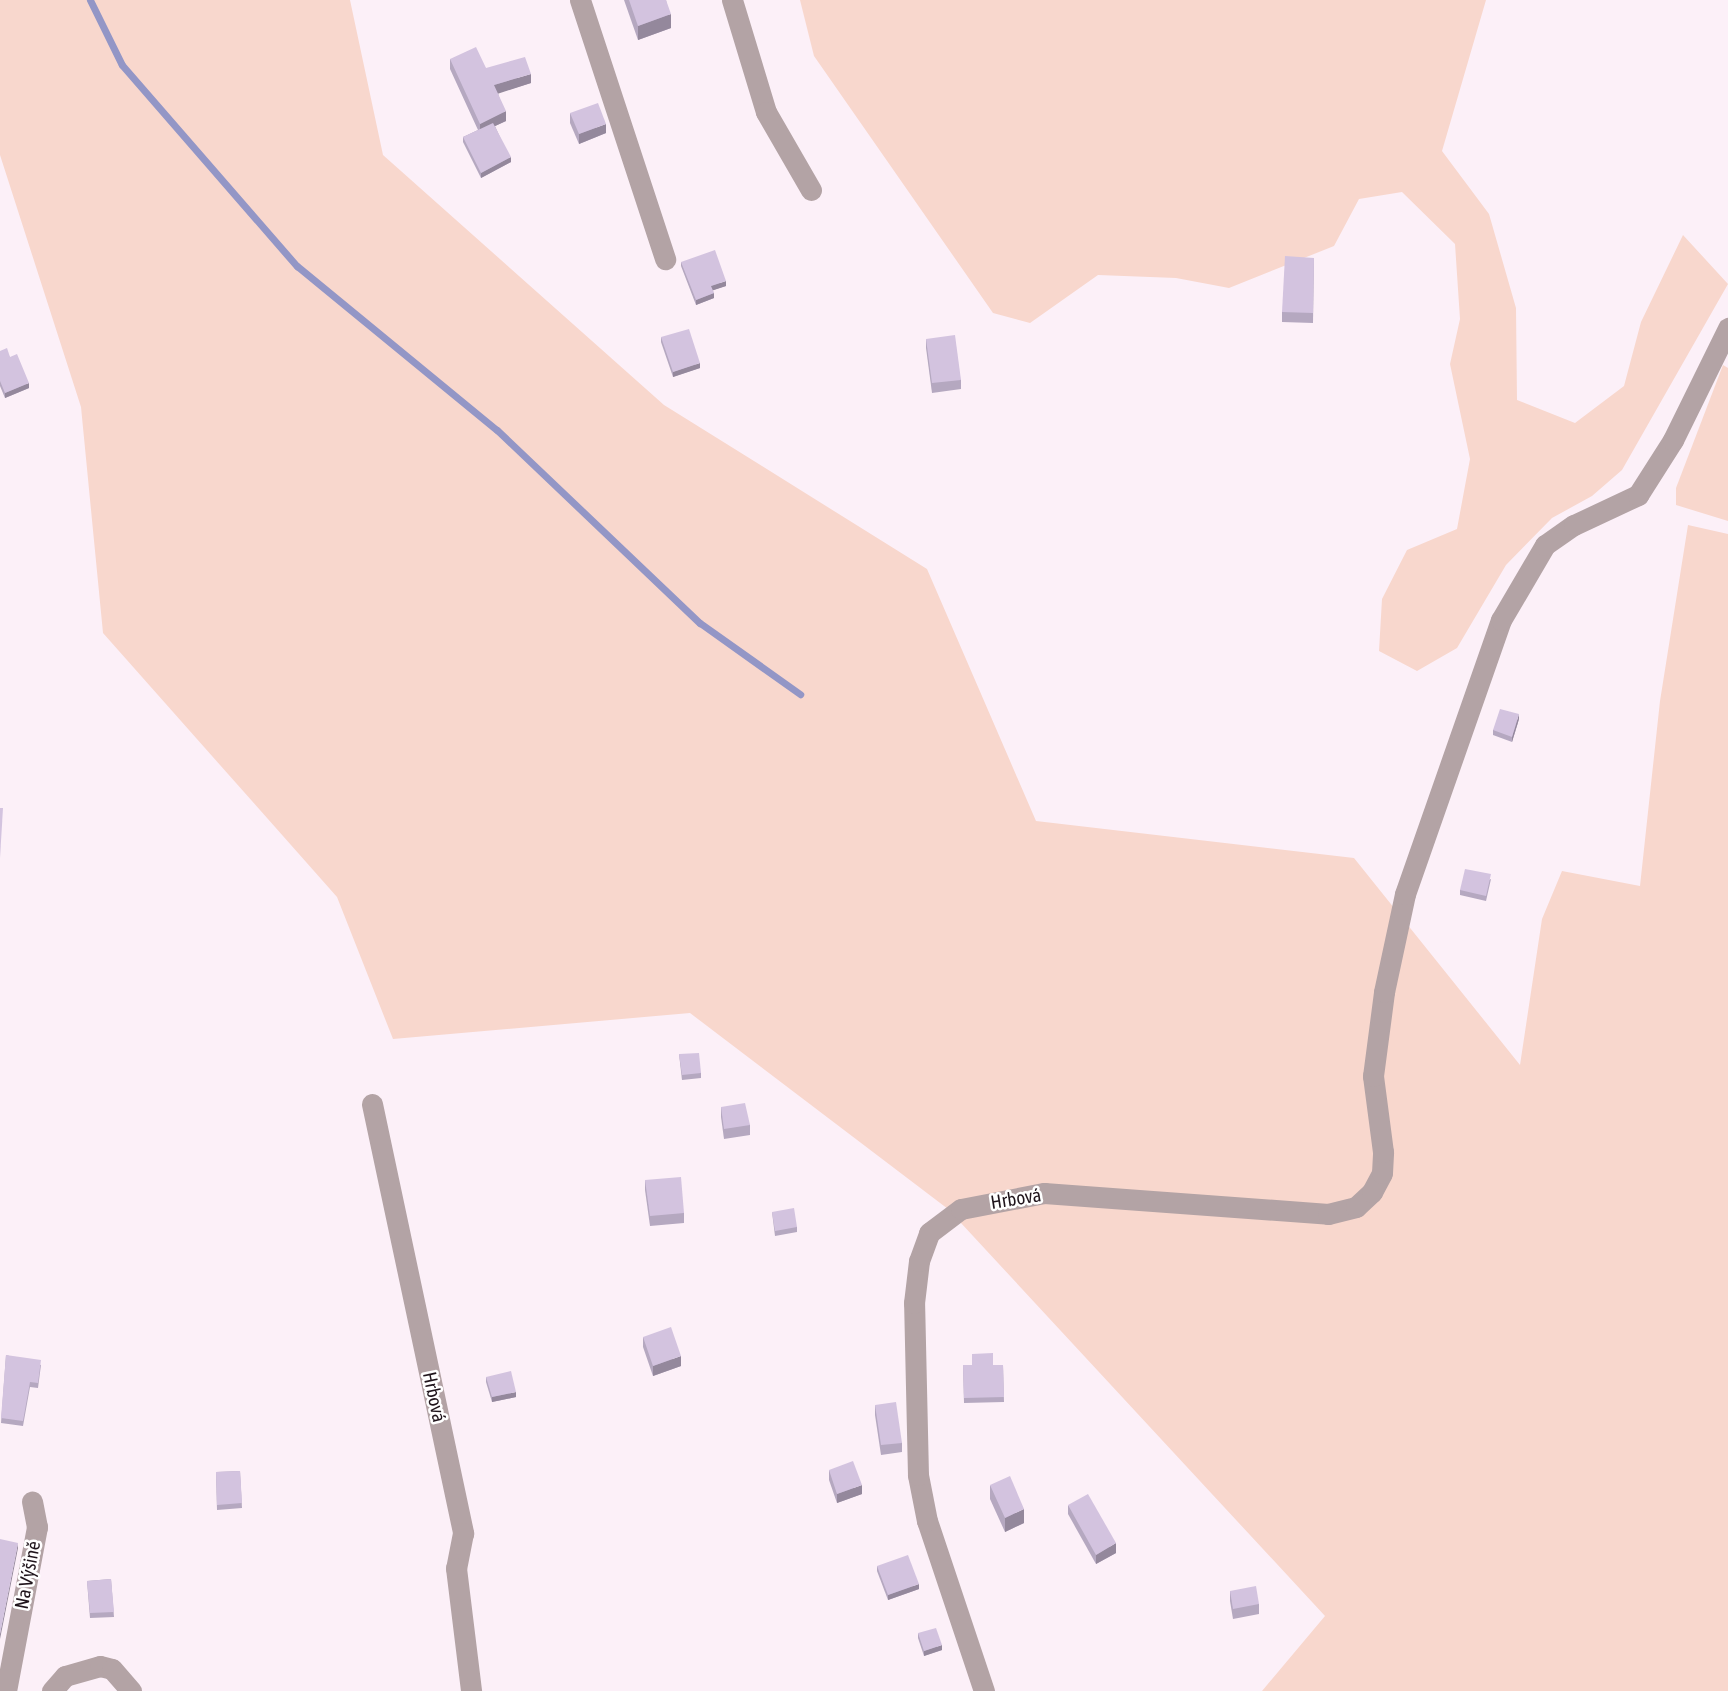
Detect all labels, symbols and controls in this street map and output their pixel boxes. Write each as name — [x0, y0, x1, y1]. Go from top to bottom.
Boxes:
street label: Hrbová — [989, 1184, 1043, 1214]
street label: Hrbová — [418, 1370, 450, 1424]
street label: Na Výšině — [10, 1539, 46, 1611]

